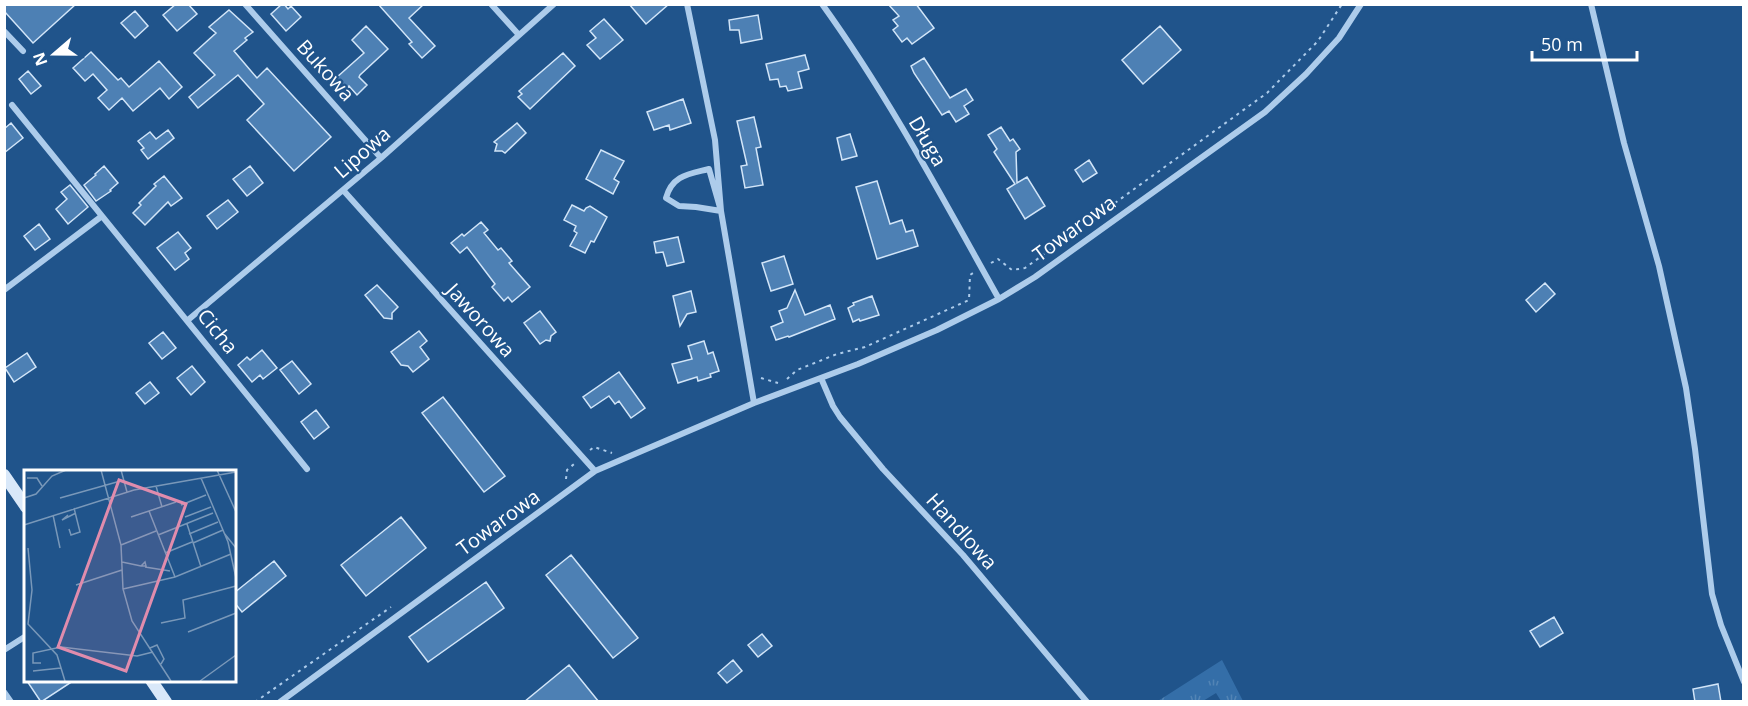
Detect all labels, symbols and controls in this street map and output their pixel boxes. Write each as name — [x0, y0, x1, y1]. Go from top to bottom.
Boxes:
north arrow — [24, 24, 84, 84]
scale bar — [1532, 24, 1637, 62]
text: 50 m — [1541, 32, 1583, 56]
street label: Bukowa — [291, 33, 361, 107]
text: N — [27, 49, 52, 69]
street label: Długa — [903, 111, 953, 171]
street label: Lipowa — [328, 120, 396, 184]
street label: Towarowa — [1027, 189, 1121, 267]
street label: Jaworowa — [439, 276, 521, 363]
street label: Cicha — [192, 303, 244, 359]
inset map — [24, 470, 236, 682]
street label: Towarowa — [451, 483, 545, 561]
street label: Handlowa — [920, 487, 1004, 575]

